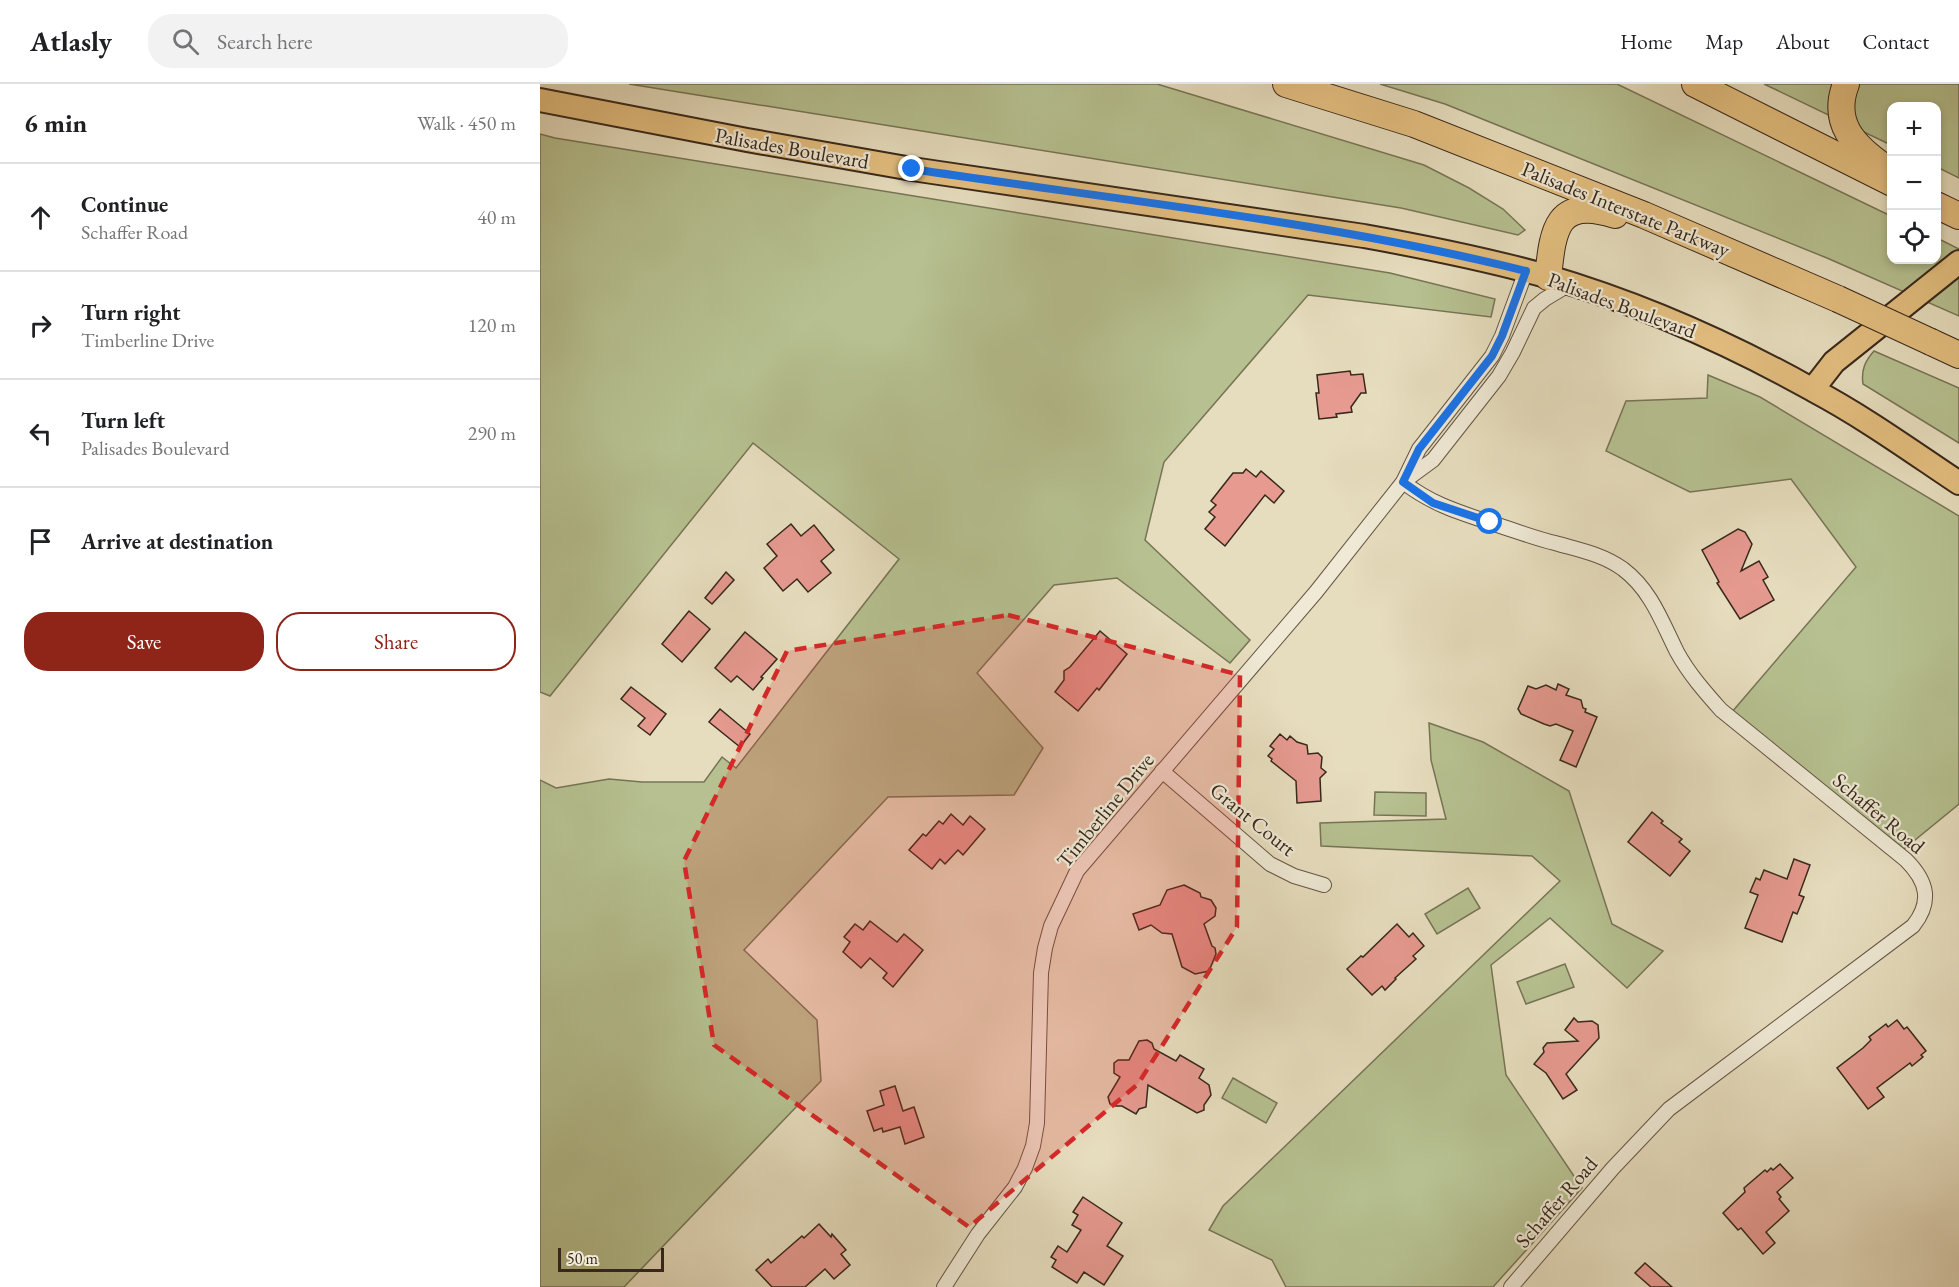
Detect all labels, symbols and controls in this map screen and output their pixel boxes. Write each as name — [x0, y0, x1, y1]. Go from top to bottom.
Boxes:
search box — [148, 14, 568, 68]
text: Atlasly — [30, 23, 112, 59]
icon: search — [169, 25, 202, 58]
text: Search here — [217, 27, 313, 56]
text: Home — [1620, 28, 1672, 55]
text: Map — [1705, 28, 1743, 55]
text: About — [1776, 28, 1829, 55]
text: Contact — [1862, 28, 1929, 55]
map controls — [1887, 102, 1941, 264]
button: + — [1887, 102, 1941, 156]
text: 6 min — [24, 106, 87, 140]
text: Walk · 450 m — [417, 110, 516, 136]
street label: Palisades Boulevard — [713, 121, 872, 175]
route end — [898, 155, 924, 181]
street label: Palisades Interstate Parkway — [1518, 155, 1735, 263]
button: − — [1887, 156, 1941, 210]
text: Continue — [81, 190, 168, 219]
icon: ahead — [24, 201, 57, 234]
text: 40 m — [477, 204, 516, 230]
button: locate — [1887, 210, 1941, 264]
text: Schaffer Road — [81, 219, 188, 245]
street label: Palisades Boulevard — [1544, 266, 1700, 344]
text: Turn right — [81, 298, 180, 327]
icon: right — [24, 309, 57, 342]
text: 120 m — [468, 312, 516, 338]
text: Timberline Drive — [81, 327, 214, 353]
text: Turn left — [81, 406, 165, 435]
icon: left — [24, 417, 57, 450]
text: 290 m — [468, 420, 516, 446]
text: Palisades Boulevard — [81, 435, 230, 461]
route start — [1476, 508, 1502, 534]
icon: arrive — [24, 525, 57, 558]
text: Arrive at destination — [81, 527, 273, 556]
button: Save — [24, 612, 264, 671]
button: Share — [276, 612, 516, 671]
street label: Timberline Drive — [1050, 747, 1160, 873]
street label: Schaffer Road — [1827, 767, 1931, 860]
street label: Grant Court — [1205, 776, 1302, 862]
street label: Schaffer Road — [1509, 1150, 1603, 1253]
scale bar — [558, 1245, 664, 1272]
text: 50 m — [567, 1248, 598, 1269]

